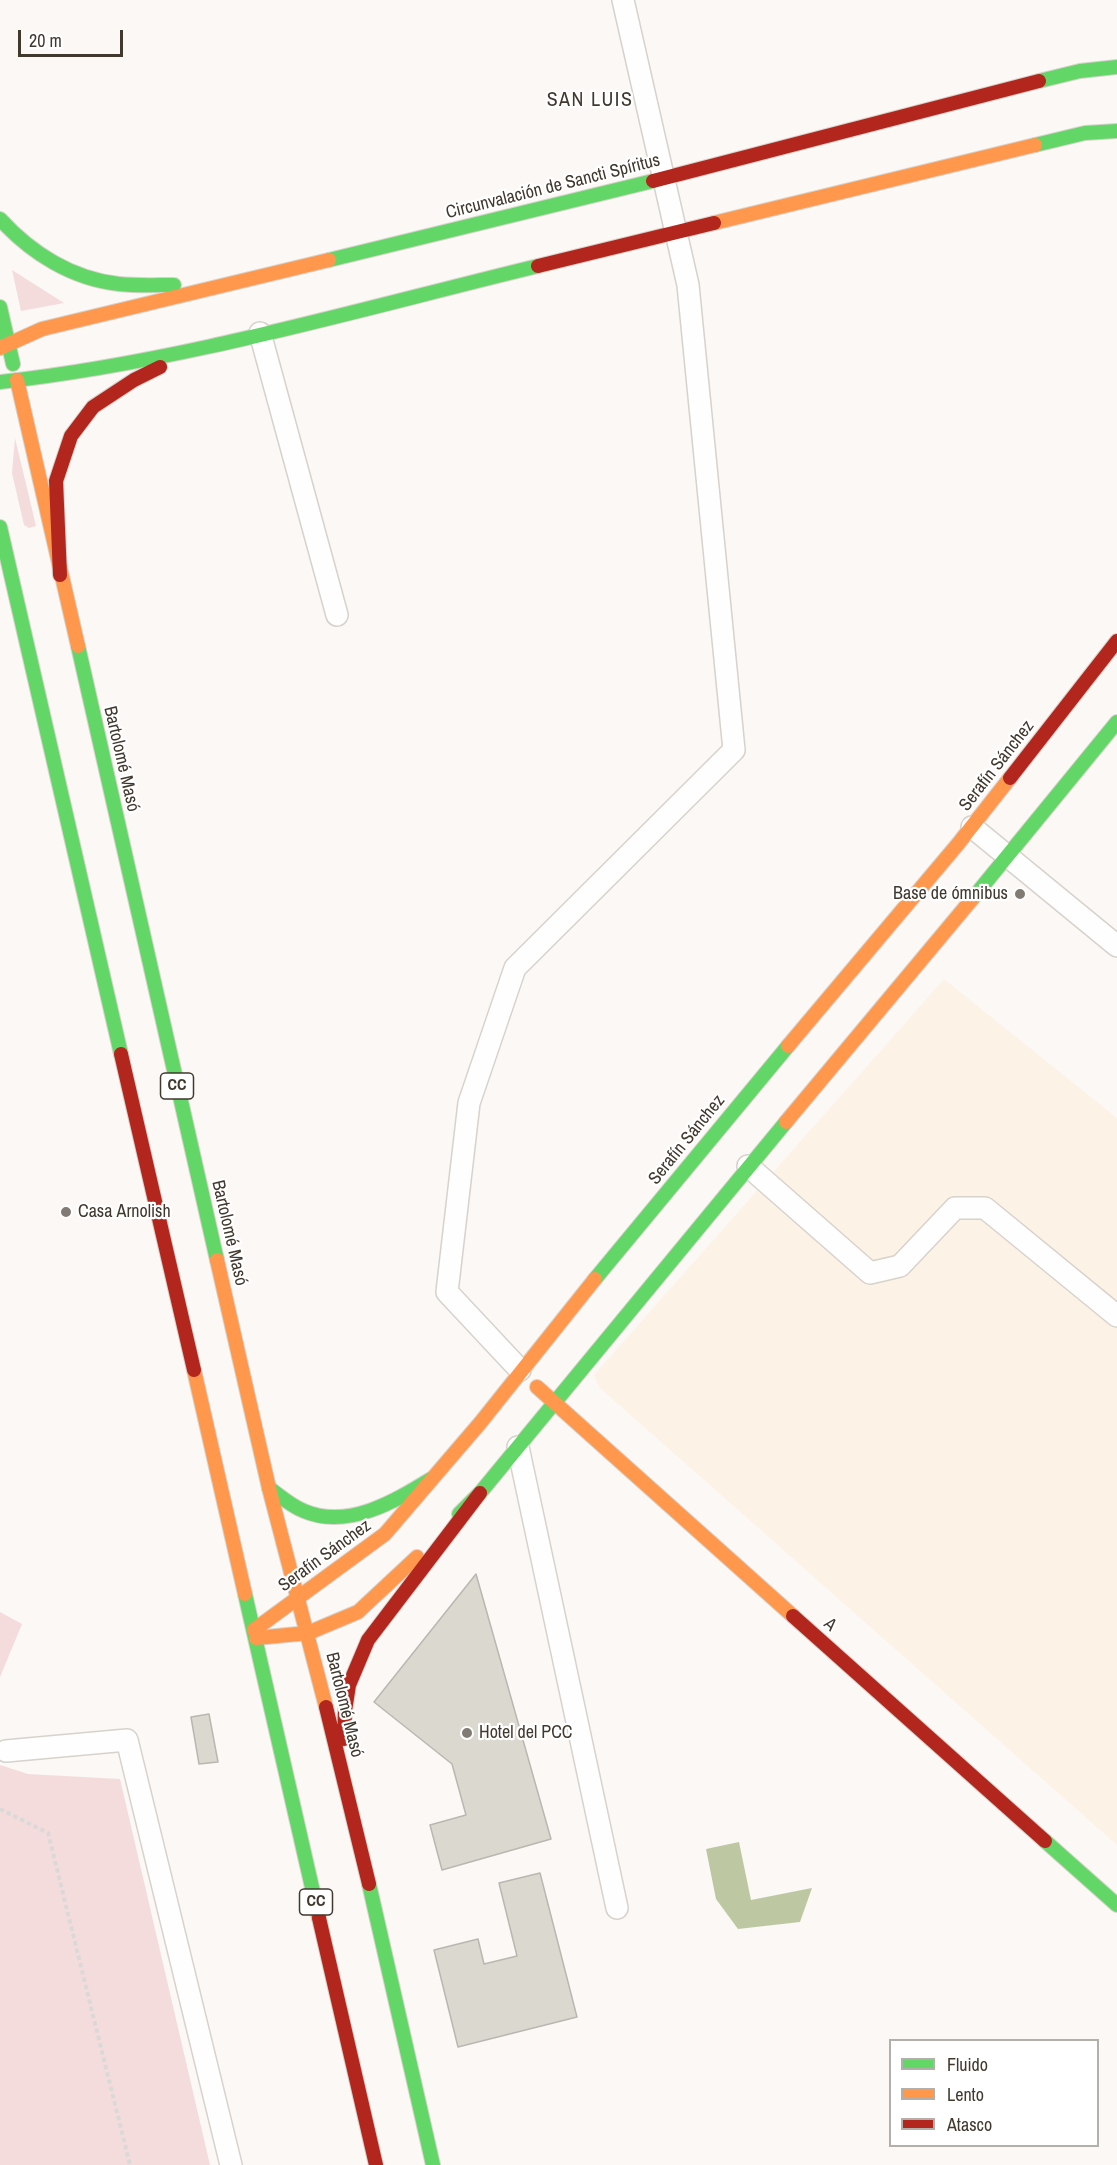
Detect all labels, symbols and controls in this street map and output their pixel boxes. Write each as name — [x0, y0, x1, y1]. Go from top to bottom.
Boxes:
scale bar — [21, 18, 126, 56]
text: 20 m — [29, 28, 62, 53]
district label: SAN LUIS — [547, 89, 633, 113]
street label: Circunvalación de Sancti Spíritus — [444, 150, 662, 224]
street label: Bartolomé Masó — [98, 704, 144, 814]
street label: Serafín Sánchez — [955, 716, 1039, 816]
place label: Base de ómnibus — [893, 883, 1008, 905]
marker: Base de ómnibus — [1013, 887, 1027, 901]
road number: CC — [160, 1073, 194, 1099]
street label: Serafín Sánchez — [644, 1091, 730, 1189]
street label: Bartolomé Masó — [206, 1178, 252, 1288]
place label: Casa Arnolish — [78, 1201, 171, 1223]
marker: Casa Arnolish — [59, 1205, 73, 1219]
street label: Serafín Sánchez — [275, 1515, 375, 1597]
street label: A — [819, 1614, 841, 1636]
street label: Bartolomé Masó — [321, 1650, 367, 1760]
place label: Hotel del PCC — [479, 1722, 573, 1744]
marker: Hotel del PCC — [460, 1726, 474, 1740]
road number: CC — [300, 1889, 332, 1915]
legend — [889, 2039, 1099, 2147]
text: Fluido — [947, 2052, 988, 2077]
text: Lento — [947, 2082, 984, 2107]
text: Atasco — [947, 2112, 992, 2137]

